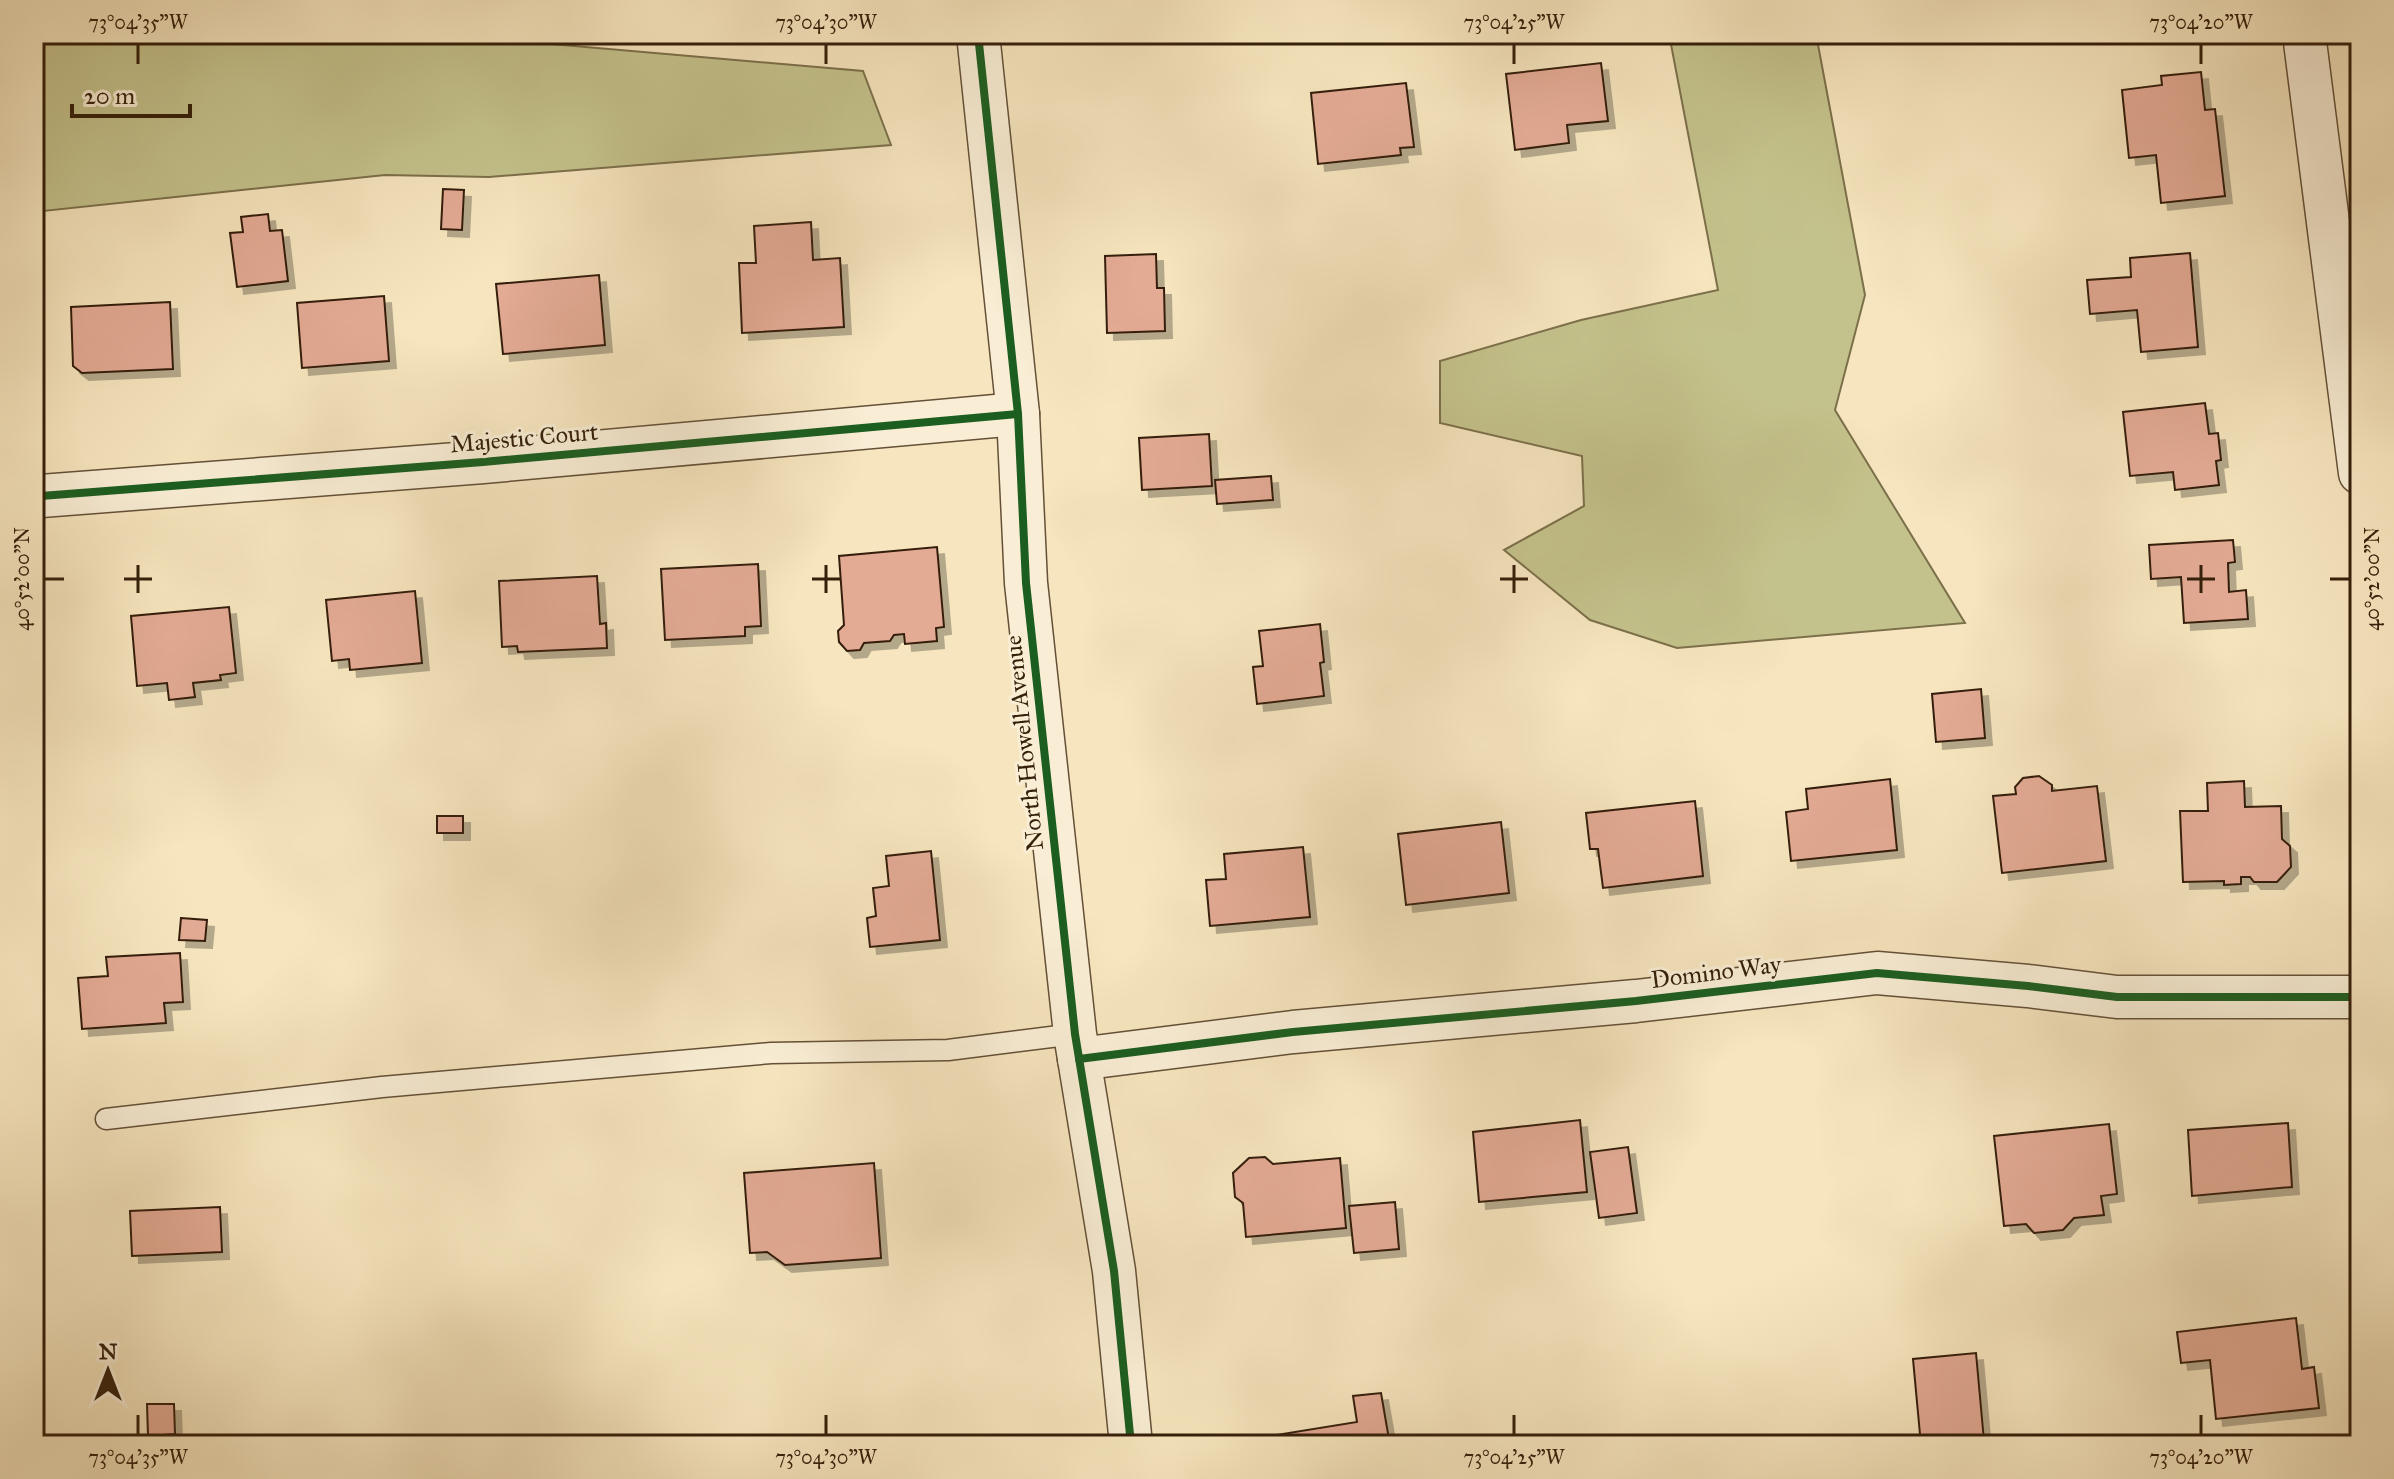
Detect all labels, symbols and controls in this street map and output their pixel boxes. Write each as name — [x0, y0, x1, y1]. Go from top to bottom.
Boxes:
text: 73°04'35"W — [88, 10, 189, 34]
text: 73°04'30"W — [775, 10, 878, 34]
text: 73°04'25"W — [1464, 10, 1566, 34]
text: 73°04'20"W — [2149, 10, 2254, 34]
scale bar — [72, 68, 190, 118]
text: 20 m — [84, 81, 135, 111]
street label: Majestic Court — [449, 417, 600, 459]
text: 40°52'00"N — [10, 527, 34, 631]
text: 40°52'00"N — [2360, 527, 2384, 631]
street label: North Howell Avenue — [998, 634, 1050, 852]
street label: Domino Way — [1649, 949, 1784, 995]
north arrow — [68, 1331, 148, 1411]
text: N — [99, 1338, 118, 1365]
text: 73°04'35"W — [88, 1445, 189, 1469]
text: 73°04'30"W — [775, 1445, 878, 1469]
text: 73°04'25"W — [1464, 1445, 1566, 1469]
text: 73°04'20"W — [2149, 1445, 2254, 1469]

